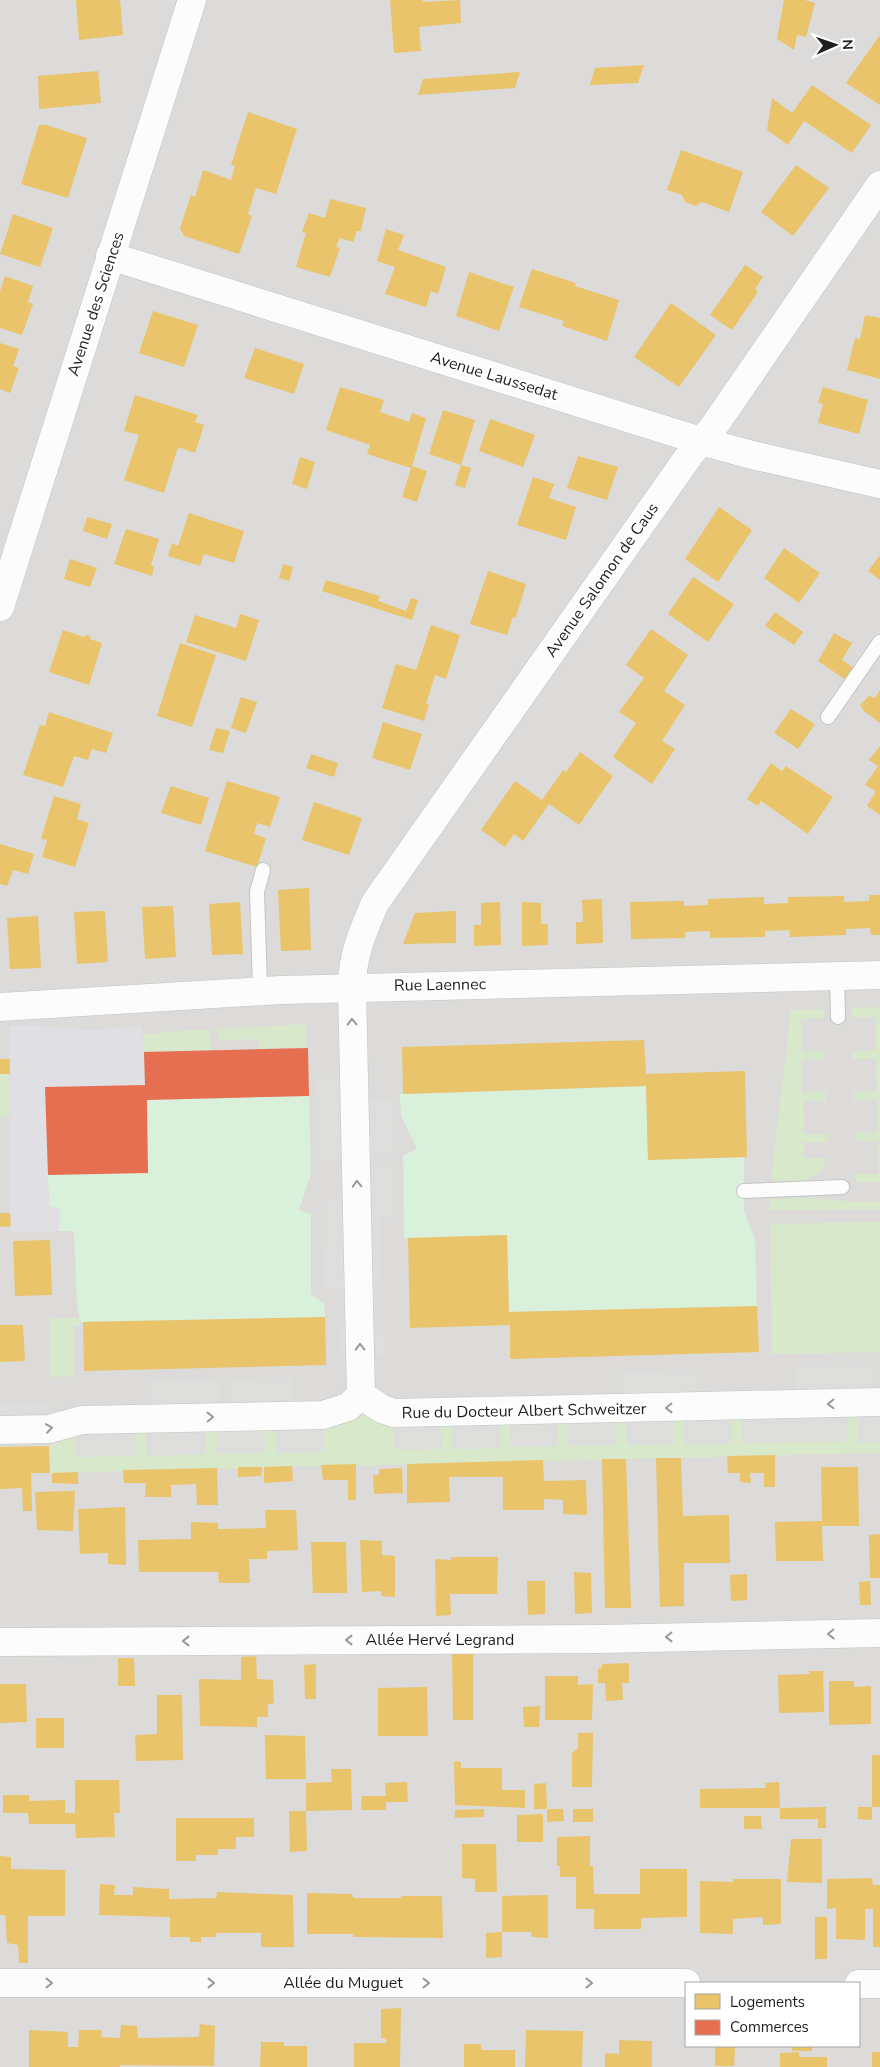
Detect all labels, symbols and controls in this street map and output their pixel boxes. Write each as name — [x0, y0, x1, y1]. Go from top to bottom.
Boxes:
north arrow — [810, 20, 860, 70]
text: N — [838, 39, 857, 50]
street label: Avenue des Sciences — [62, 229, 130, 379]
street label: Avenue Laussedat — [428, 346, 561, 406]
street label: Avenue Salomon de Caus — [540, 498, 664, 662]
street label: Rue Laennec — [394, 973, 487, 997]
one-way arrow — [347, 1017, 358, 1025]
one-way arrow — [352, 1180, 362, 1188]
one-way arrow — [355, 1342, 365, 1350]
street label: Rue du Docteur Albert Schweitzer — [401, 1398, 647, 1424]
one-way arrow — [827, 1398, 835, 1409]
one-way arrow — [665, 1402, 673, 1413]
one-way arrow — [206, 1412, 214, 1423]
one-way arrow — [45, 1423, 53, 1434]
street label: Allée Hervé Legrand — [366, 1629, 514, 1651]
one-way arrow — [827, 1629, 835, 1639]
one-way arrow — [665, 1632, 672, 1642]
one-way arrow — [345, 1635, 352, 1645]
one-way arrow — [182, 1636, 190, 1646]
street label: Allée du Muguet — [283, 1972, 403, 1994]
one-way arrow — [45, 1978, 53, 1988]
one-way arrow — [208, 1978, 215, 1988]
one-way arrow — [422, 1978, 430, 1988]
one-way arrow — [585, 1978, 593, 1988]
legend — [685, 1982, 860, 2047]
text: Logements — [730, 1992, 805, 2012]
text: Commerces — [730, 2017, 809, 2037]

